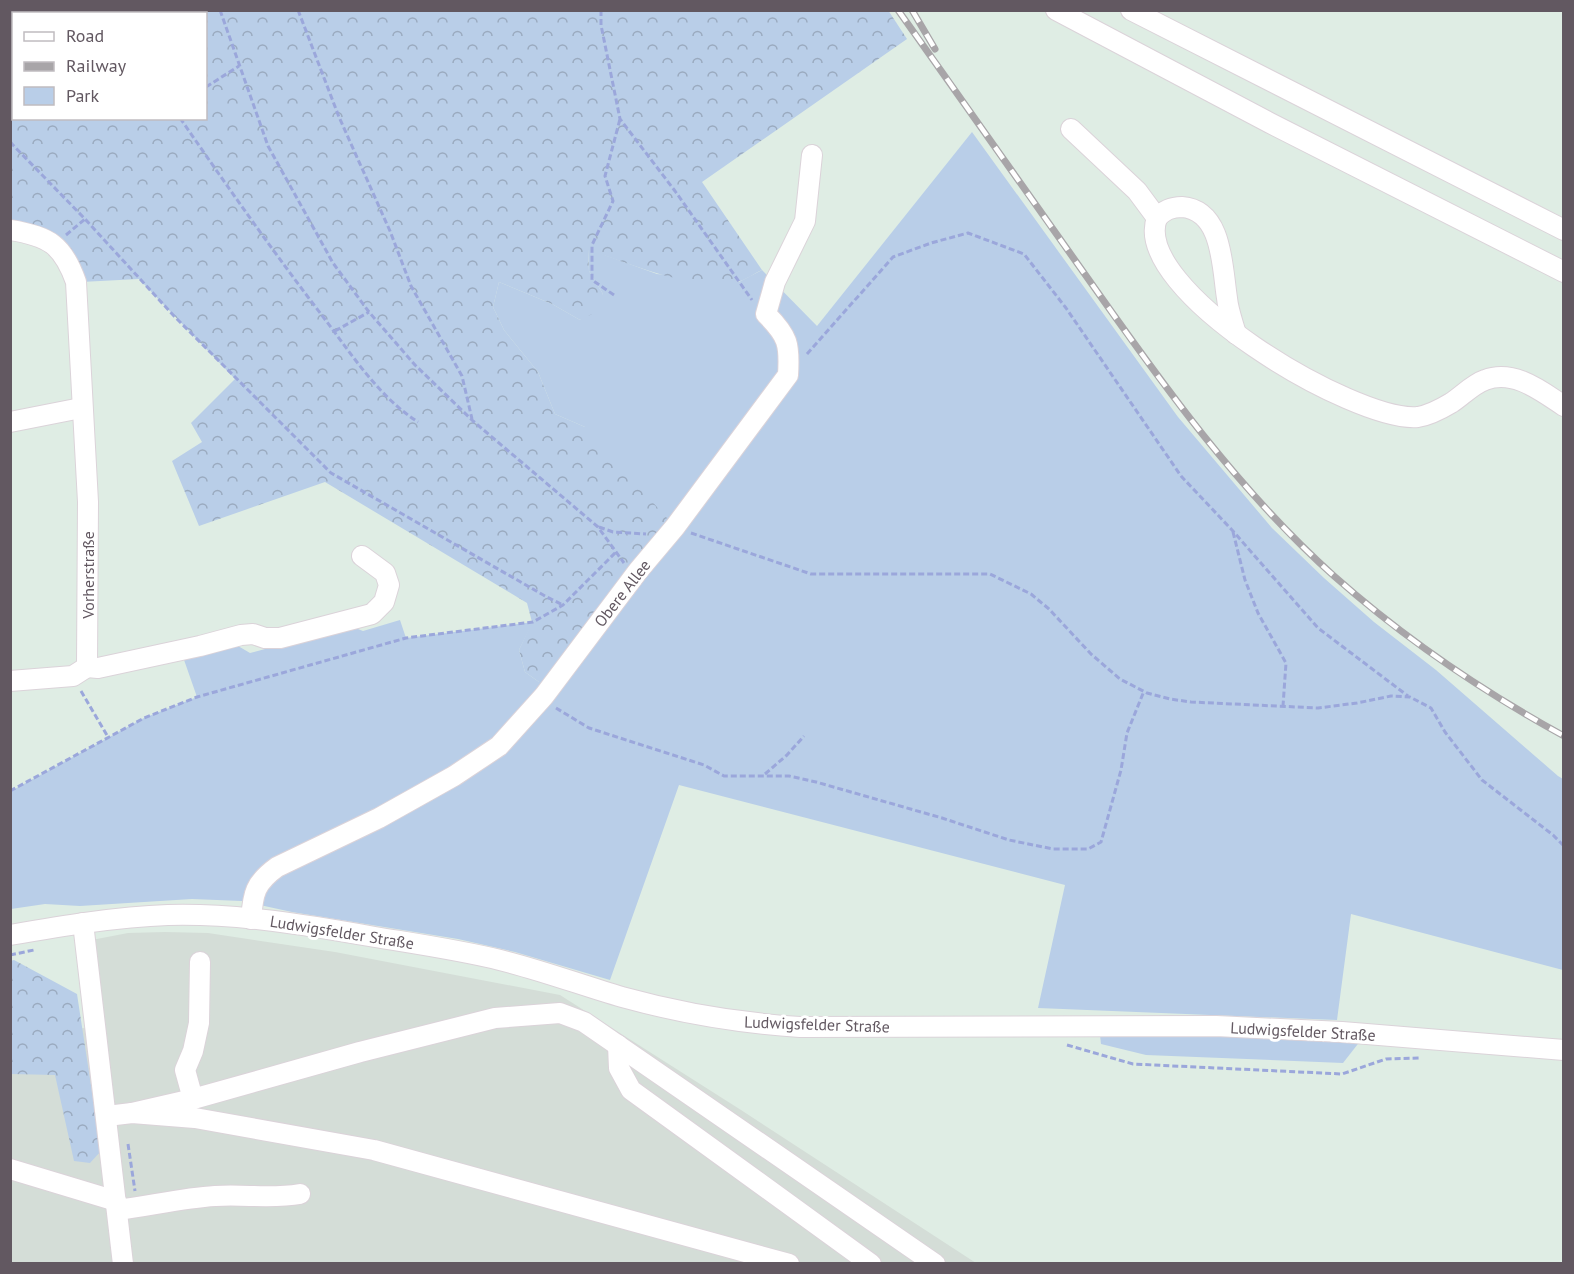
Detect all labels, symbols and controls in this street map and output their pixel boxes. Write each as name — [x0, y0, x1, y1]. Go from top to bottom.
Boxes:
legend — [12, 12, 207, 120]
text: Road — [66, 24, 104, 47]
text: Railway — [66, 54, 127, 77]
text: Park — [66, 84, 99, 107]
street label: Vorherstraße — [78, 531, 98, 620]
street label: Obere Allee — [590, 555, 654, 631]
street label: Ludwigsfelder Straße — [269, 911, 415, 953]
street label: Ludwigsfelder Straße — [744, 1011, 890, 1037]
street label: Ludwigsfelder Straße — [1230, 1017, 1376, 1045]

